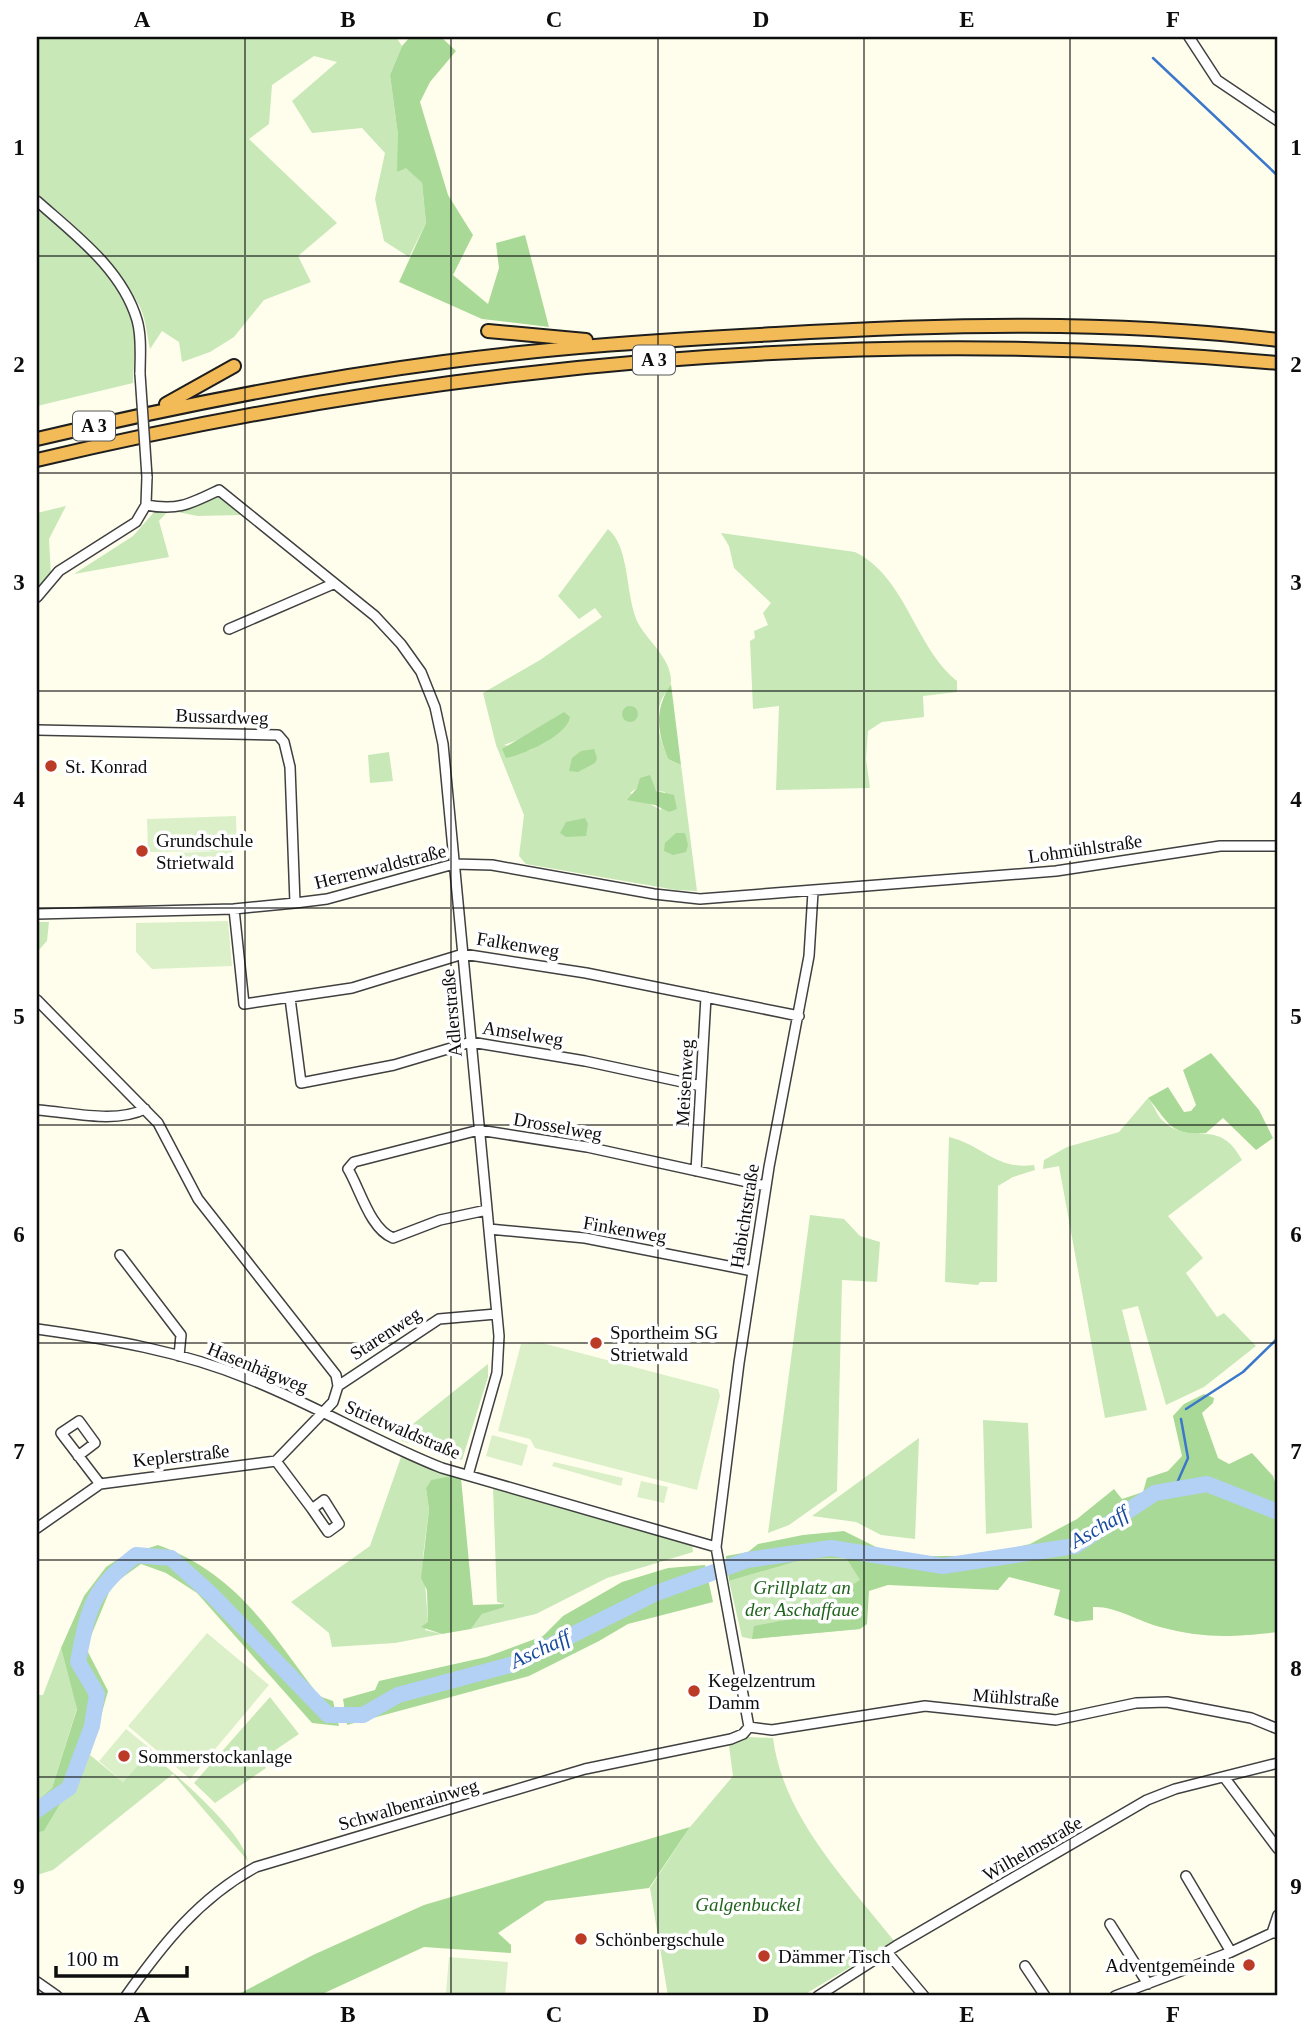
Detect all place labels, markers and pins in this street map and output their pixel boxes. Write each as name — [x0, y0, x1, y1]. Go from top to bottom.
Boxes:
place label: St. Konrad — [65, 756, 148, 777]
marker: St. Konrad — [43, 758, 59, 774]
place label: Grundschule Strietwald — [156, 830, 253, 873]
marker: Grundschule Strietwald — [134, 843, 150, 859]
place label: Sportheim SG Strietwald — [610, 1322, 718, 1365]
marker: Sportheim SG Strietwald — [588, 1335, 604, 1351]
place label: Kegelzentrum Damm — [708, 1670, 816, 1713]
marker: Kegelzentrum Damm — [686, 1683, 702, 1699]
place label: Sommerstockanlage — [138, 1746, 292, 1767]
marker: Sommerstockanlage — [116, 1748, 132, 1764]
place label: Schönbergschule — [595, 1929, 724, 1950]
marker: Schönbergschule — [573, 1931, 589, 1947]
place label: Dämmer Tisch — [778, 1946, 891, 1967]
marker: Dämmer Tisch — [756, 1948, 772, 1964]
place label: Adventgemeinde — [1105, 1955, 1235, 1976]
marker: Adventgemeinde — [1241, 1957, 1257, 1973]

